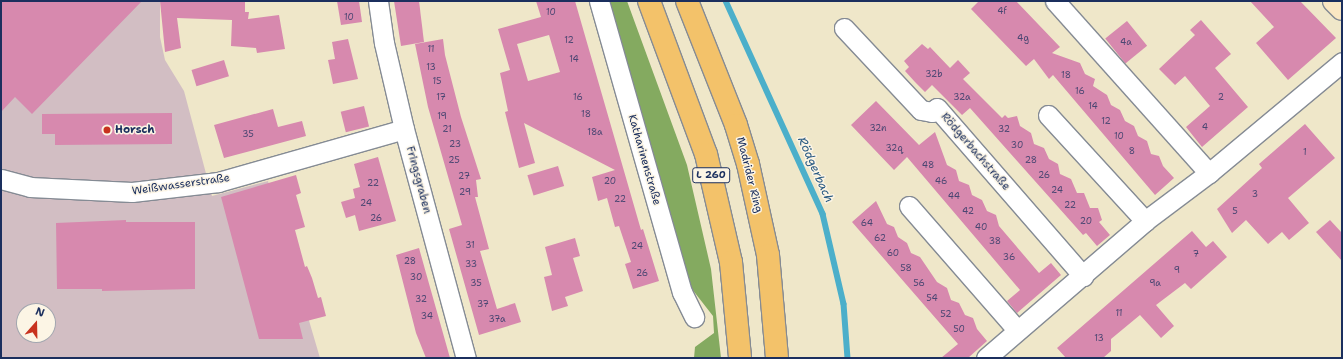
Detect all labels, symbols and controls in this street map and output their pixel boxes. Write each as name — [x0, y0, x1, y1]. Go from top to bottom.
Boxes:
house number: 4f — [997, 6, 1007, 16]
house number: 10 — [546, 7, 556, 17]
house number: 10 — [344, 12, 354, 22]
house number: 4g — [1017, 33, 1029, 43]
house number: 12 — [564, 35, 574, 45]
house number: 4a — [1120, 37, 1132, 47]
house number: 11 — [427, 44, 435, 54]
house number: 14 — [569, 54, 579, 64]
house number: 13 — [426, 62, 436, 72]
house number: 32b — [925, 69, 943, 79]
house number: 18 — [1061, 70, 1071, 80]
house number: 15 — [432, 76, 442, 86]
house number: 16 — [1075, 86, 1085, 96]
house number: 17 — [436, 92, 446, 102]
house number: 16 — [573, 92, 583, 102]
house number: 32a — [953, 92, 971, 102]
house number: 2 — [1218, 92, 1224, 102]
house number: 14 — [1088, 101, 1098, 111]
house number: 18 — [581, 109, 591, 119]
house number: 19 — [437, 111, 447, 121]
street label: Rödgerbachstraße — [938, 111, 1012, 193]
street label: Katharinenstraße — [625, 113, 663, 207]
house number: 12 — [1101, 116, 1111, 126]
house number: 4 — [1202, 122, 1208, 132]
place label: Horsch — [115, 123, 155, 137]
house number: 32n — [869, 123, 887, 133]
house number: 21 — [442, 124, 452, 134]
house number: 32 — [998, 124, 1010, 134]
marker: Horsch — [102, 125, 112, 135]
house number: 18a — [587, 127, 603, 137]
house number: 35 — [242, 129, 254, 139]
house number: 10 — [1114, 131, 1124, 141]
water label: Rödgerbach — [794, 135, 836, 205]
street label: Madrider Ring — [733, 136, 765, 214]
house number: 23 — [449, 139, 461, 149]
house number: 30 — [1011, 140, 1023, 150]
house number: 32q — [885, 143, 903, 153]
street label: Fringsgraben — [403, 145, 433, 215]
house number: 8 — [1129, 146, 1135, 156]
house number: 1 — [1303, 147, 1307, 157]
house number: 25 — [448, 155, 460, 165]
house number: 28 — [1025, 155, 1037, 165]
house number: 48 — [922, 160, 934, 170]
road number: L 260 — [692, 167, 730, 183]
house number: 26 — [1038, 170, 1050, 180]
house number: 27 — [458, 171, 470, 181]
street label: Weißwasserstraße — [131, 172, 231, 198]
house number: 20 — [604, 176, 616, 186]
house number: 46 — [935, 176, 947, 186]
house number: 22 — [367, 178, 379, 188]
house number: 24 — [1051, 185, 1063, 195]
house number: 29 — [459, 187, 471, 197]
house number: 3 — [1252, 189, 1258, 199]
house number: 44 — [948, 191, 960, 201]
house number: 22 — [614, 194, 626, 204]
house number: 24 — [360, 198, 372, 208]
house number: 22 — [1064, 200, 1076, 210]
house number: 42 — [962, 206, 974, 216]
house number: 5 — [1232, 206, 1238, 216]
house number: 26 — [370, 213, 382, 223]
house number: 20 — [1080, 216, 1092, 226]
house number: 64 — [861, 218, 873, 228]
house number: 40 — [975, 222, 987, 232]
house number: 62 — [874, 233, 886, 243]
house number: 38 — [989, 236, 1001, 246]
house number: 31 — [465, 240, 475, 250]
house number: 24 — [631, 241, 643, 251]
house number: 60 — [887, 248, 899, 258]
house number: 7 — [1193, 249, 1199, 259]
house number: 36 — [1003, 252, 1015, 262]
house number: 28 — [404, 256, 416, 266]
house number: 33 — [465, 259, 477, 269]
house number: 58 — [900, 263, 912, 273]
house number: 9 — [1174, 265, 1180, 275]
house number: 26 — [636, 268, 648, 278]
house number: 30 — [410, 272, 422, 282]
house number: 35 — [470, 278, 482, 288]
house number: 56 — [913, 278, 925, 288]
house number: 9a — [1149, 278, 1161, 288]
house number: 54 — [926, 293, 938, 303]
house number: 32 — [415, 294, 427, 304]
house number: 37 — [477, 299, 489, 309]
north arrow — [16, 303, 56, 343]
text: N — [33, 304, 47, 321]
house number: 11 — [1115, 308, 1123, 318]
house number: 52 — [940, 309, 952, 319]
house number: 34 — [421, 311, 433, 321]
house number: 37a — [488, 314, 506, 324]
house number: 50 — [953, 324, 965, 334]
house number: 13 — [1094, 333, 1104, 343]

